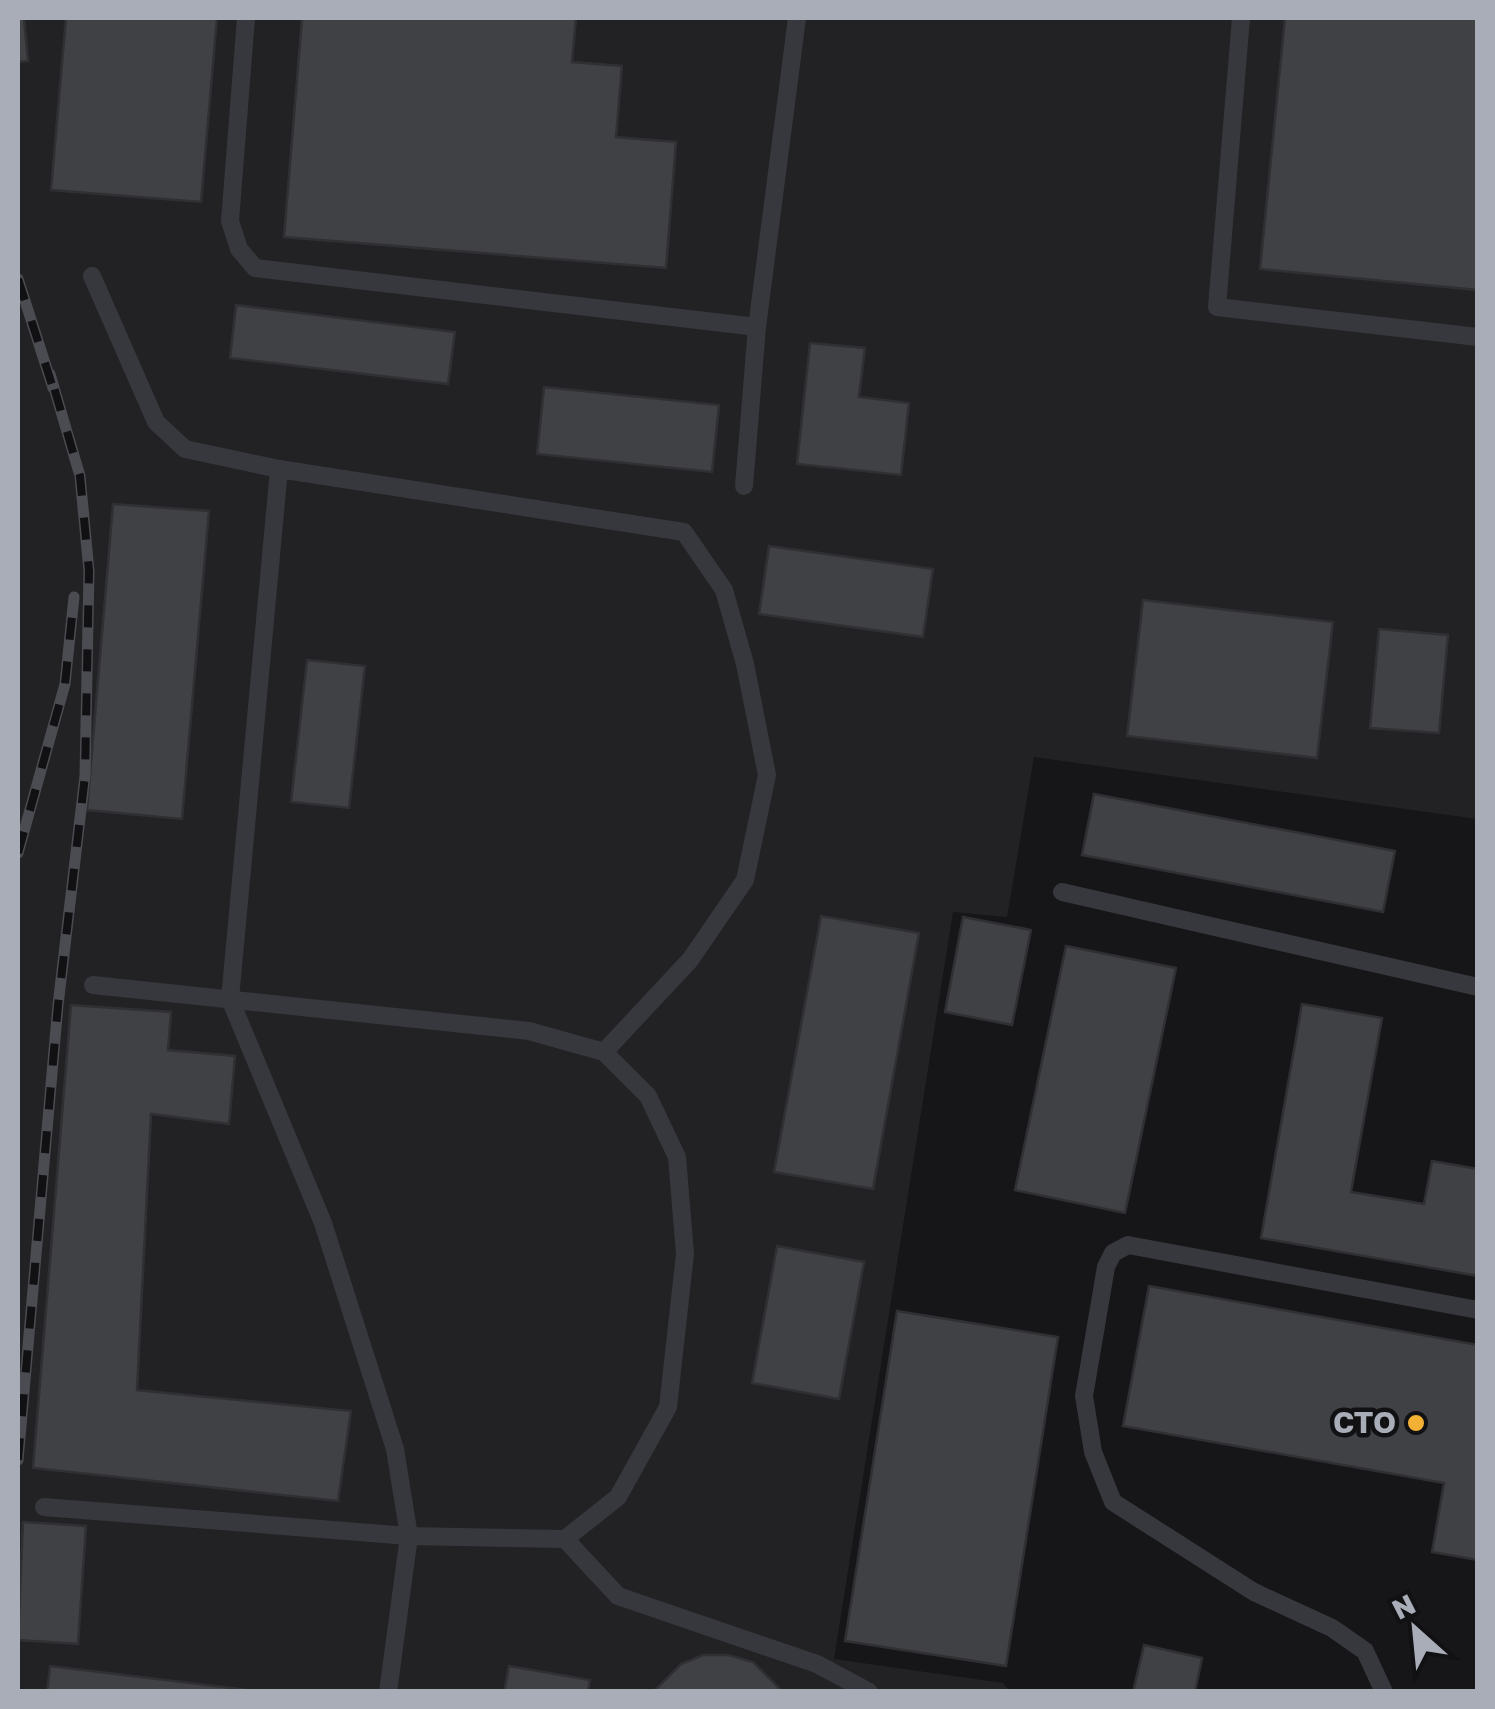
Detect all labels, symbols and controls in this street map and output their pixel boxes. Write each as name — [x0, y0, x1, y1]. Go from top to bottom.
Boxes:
place label: СТО — [1333, 1404, 1396, 1440]
marker: СТО — [1405, 1412, 1427, 1434]
north arrow — [1365, 1579, 1465, 1679]
text: N — [1386, 1587, 1420, 1626]

